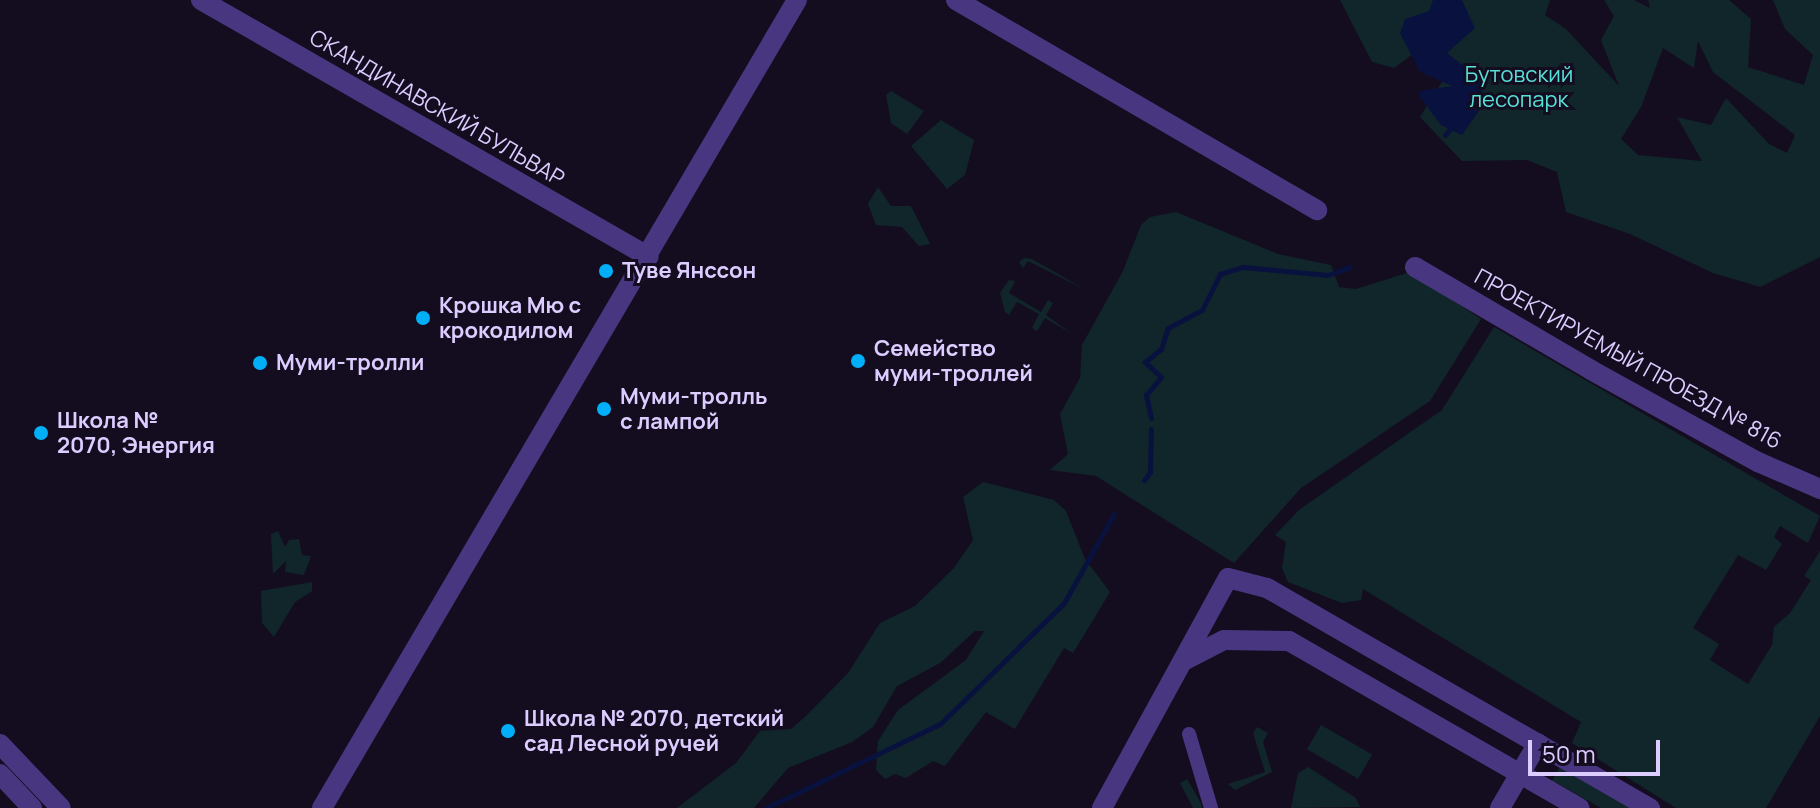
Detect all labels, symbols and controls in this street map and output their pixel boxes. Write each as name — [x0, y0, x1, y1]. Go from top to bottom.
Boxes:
street label: СКАНДИНАВСКИЙ БУЛЬВАР — [305, 24, 569, 192]
park label: Бутовский лесопарк — [1465, 61, 1573, 112]
place label: Туве Янссон — [622, 258, 756, 284]
marker: Туве Янссон — [597, 262, 615, 280]
street label: ПРОЕКТИРУЕМЫЙ ПРОЕЗД № 816 — [1470, 263, 1786, 455]
place label: Крошка Мю с крокодилом — [439, 292, 581, 344]
marker: Крошка Мю с крокодилом — [414, 309, 432, 327]
place label: Семейство муми-троллей — [874, 335, 1033, 386]
place label: Муми-тролли — [276, 350, 424, 376]
marker: Семейство муми-троллей — [849, 352, 867, 370]
marker: Муми-тролли — [251, 354, 269, 372]
place label: Муми-тролль с лампой — [620, 383, 768, 434]
marker: Муми-тролль с лампой — [595, 400, 613, 418]
place label: Школа № 2070, Энергия — [57, 407, 215, 458]
marker: Школа № 2070, Энергия — [32, 424, 50, 442]
place label: Школа № 2070, детский сад Лесной ручей — [524, 705, 784, 756]
marker: Школа № 2070, детский сад Лесной ручей — [499, 722, 517, 740]
scale bar — [1532, 724, 1664, 774]
text: 50 m — [1542, 737, 1596, 770]

